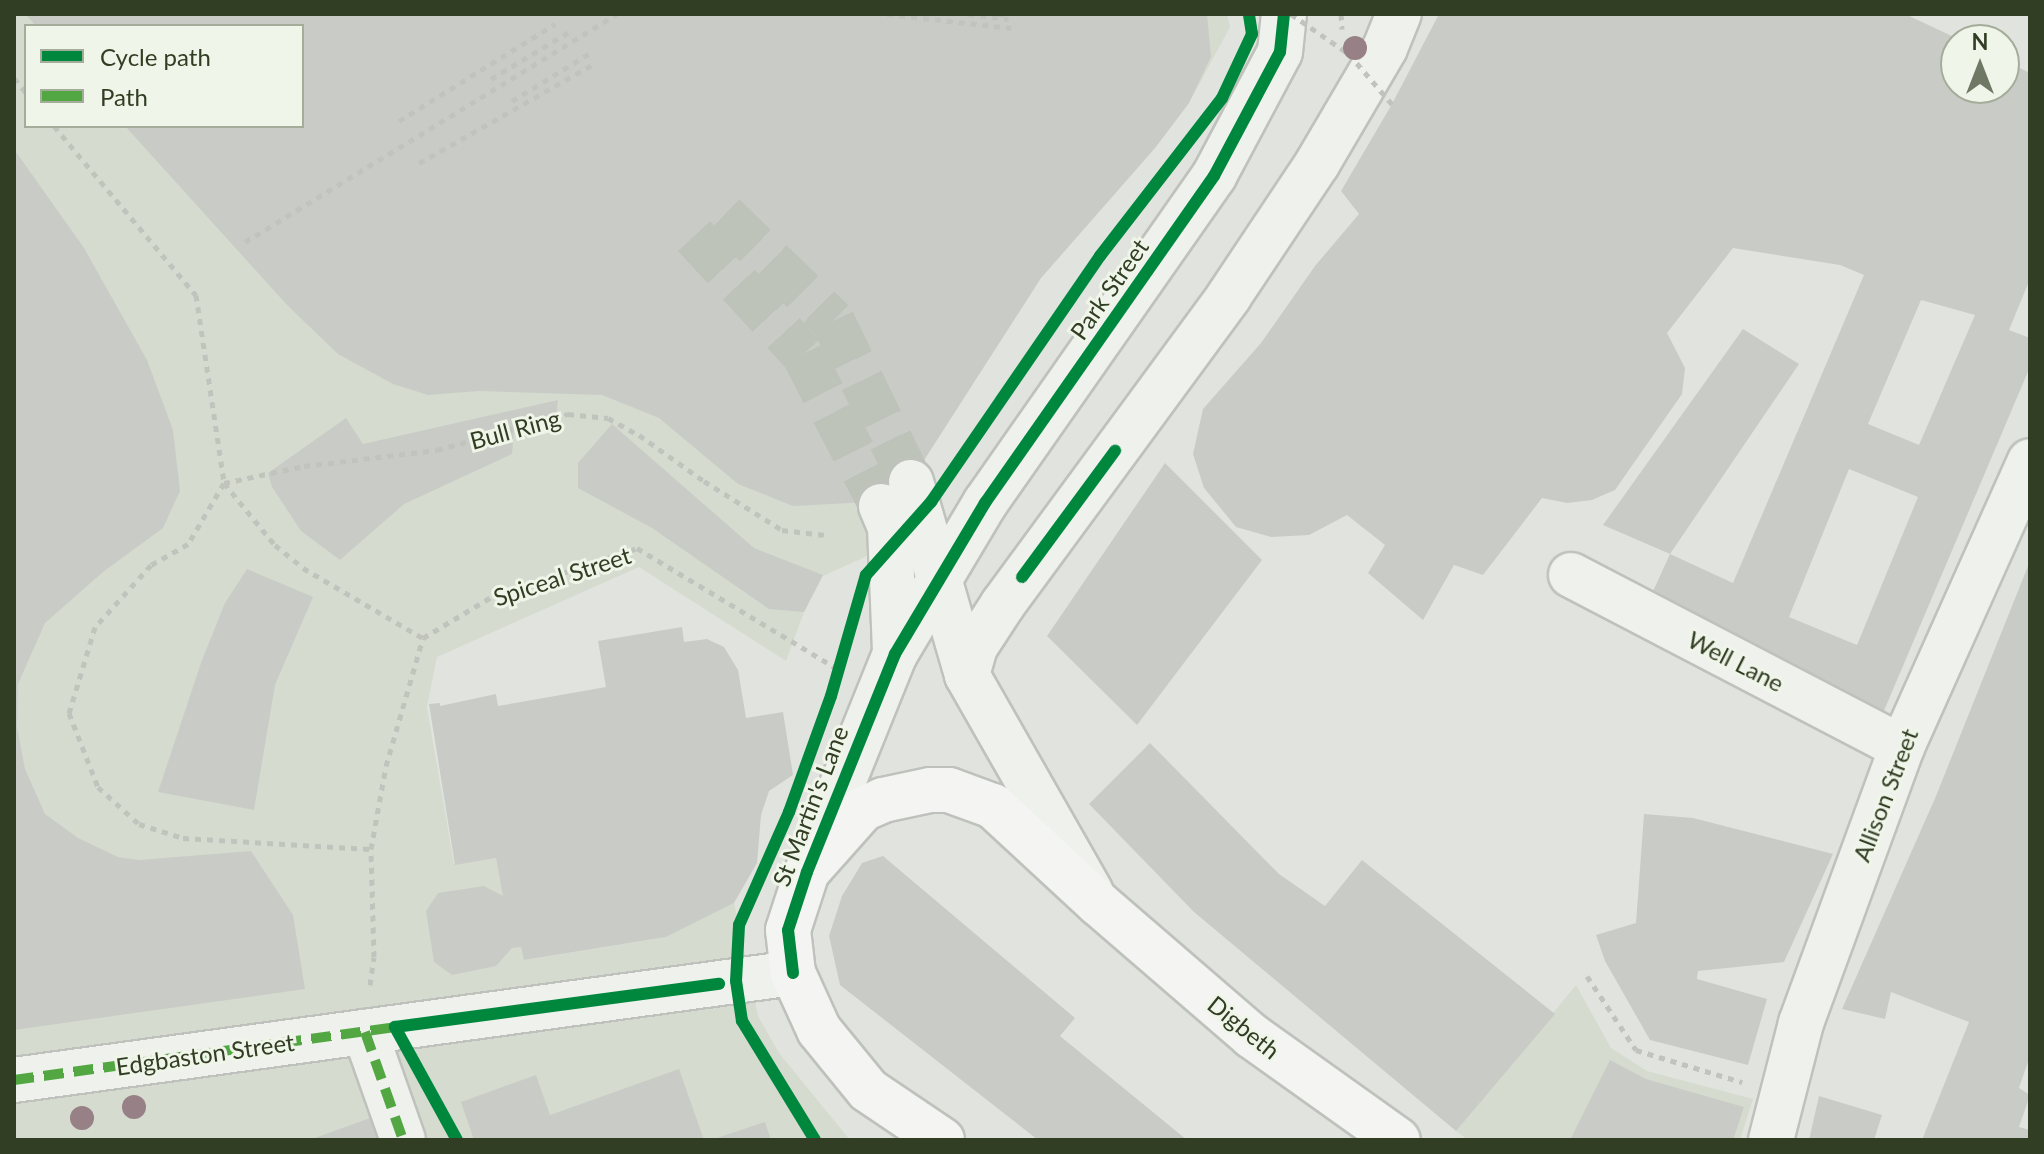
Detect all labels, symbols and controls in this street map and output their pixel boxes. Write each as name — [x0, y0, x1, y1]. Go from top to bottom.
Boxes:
legend — [24, 24, 304, 128]
north arrow — [1940, 24, 2020, 104]
text: N — [1972, 28, 1988, 55]
text: Cycle path — [100, 42, 211, 71]
text: Path — [100, 82, 148, 111]
street label: Park Street — [1064, 233, 1154, 345]
street label: Bull Ring — [467, 403, 563, 455]
street label: Spiceal Street — [490, 540, 634, 612]
street label: Well Lane — [1683, 625, 1789, 697]
street label: St Martin's Lane — [766, 722, 854, 890]
street label: Allison Street — [1846, 724, 1924, 866]
street label: Digbeth — [1202, 989, 1286, 1065]
street label: Edgbaston Street — [114, 1027, 296, 1081]

